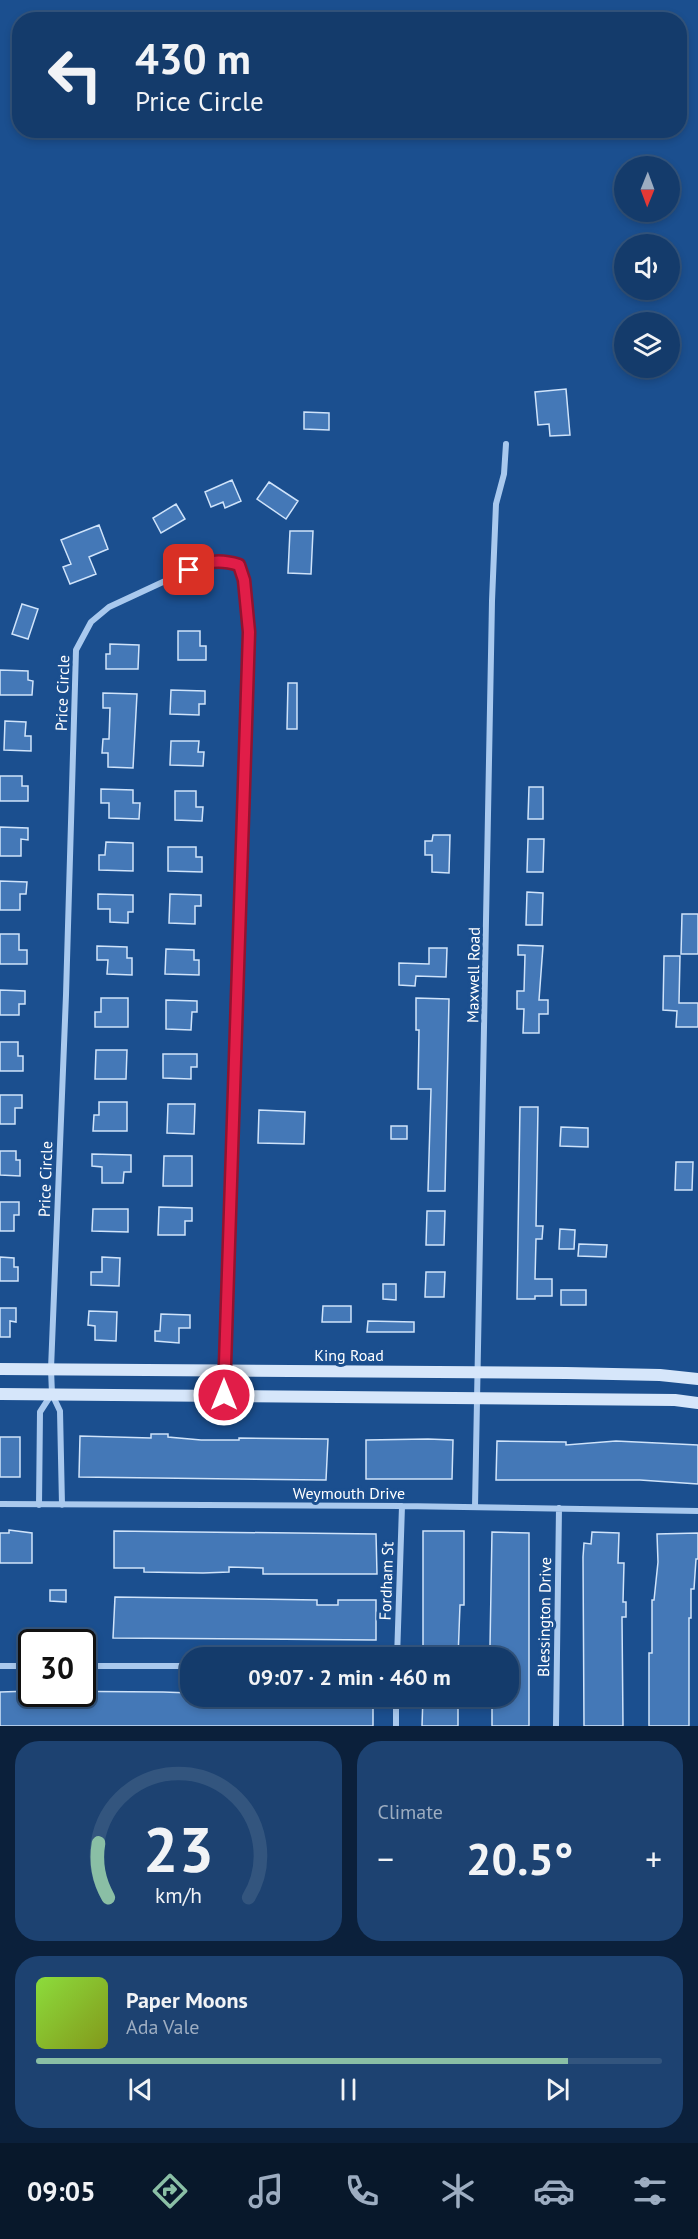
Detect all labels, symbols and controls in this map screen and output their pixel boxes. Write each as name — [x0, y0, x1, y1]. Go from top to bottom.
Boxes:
text: 430 m — [135, 31, 251, 86]
icon: left — [36, 36, 114, 114]
text: Price Circle — [135, 84, 264, 118]
north arrow — [614, 156, 680, 222]
map controls — [614, 156, 680, 378]
button: sound — [614, 234, 680, 300]
button: layers — [614, 312, 680, 378]
pin — [163, 544, 214, 595]
icon: arrive — [172, 553, 205, 586]
street label: Price Circle — [51, 655, 73, 731]
street label: Maxwell Road — [462, 927, 484, 1023]
street label: Price Circle — [34, 1141, 56, 1217]
street label: King Road — [314, 1345, 384, 1365]
position arrow — [192, 1363, 256, 1427]
street label: Weymouth Drive — [293, 1483, 405, 1503]
street label: Fordham St — [375, 1541, 397, 1621]
street label: Blessington Drive — [533, 1557, 555, 1677]
speed limit sign: 30 — [18, 1629, 96, 1707]
text: 09:07 · 2 min · 460 m — [248, 1663, 451, 1691]
text: Climate — [378, 1799, 443, 1825]
text: 23 — [143, 1808, 214, 1889]
text: 20.5° — [466, 1829, 573, 1887]
text: − — [378, 1837, 394, 1880]
text: + — [645, 1837, 662, 1880]
text: km/h — [155, 1881, 202, 1909]
text: Paper Moons — [126, 1986, 248, 2014]
text: Ada Vale — [126, 2014, 199, 2040]
icon: previous — [124, 2073, 157, 2106]
icon: pause — [332, 2073, 365, 2106]
icon: next — [541, 2073, 574, 2106]
icon: directions — [149, 2170, 191, 2212]
icon: music — [245, 2170, 287, 2212]
icon: phone — [341, 2170, 383, 2212]
icon: climate — [437, 2170, 479, 2212]
icon: car — [533, 2170, 575, 2212]
icon: filters — [629, 2170, 671, 2212]
text: 09:05 — [27, 2174, 95, 2208]

